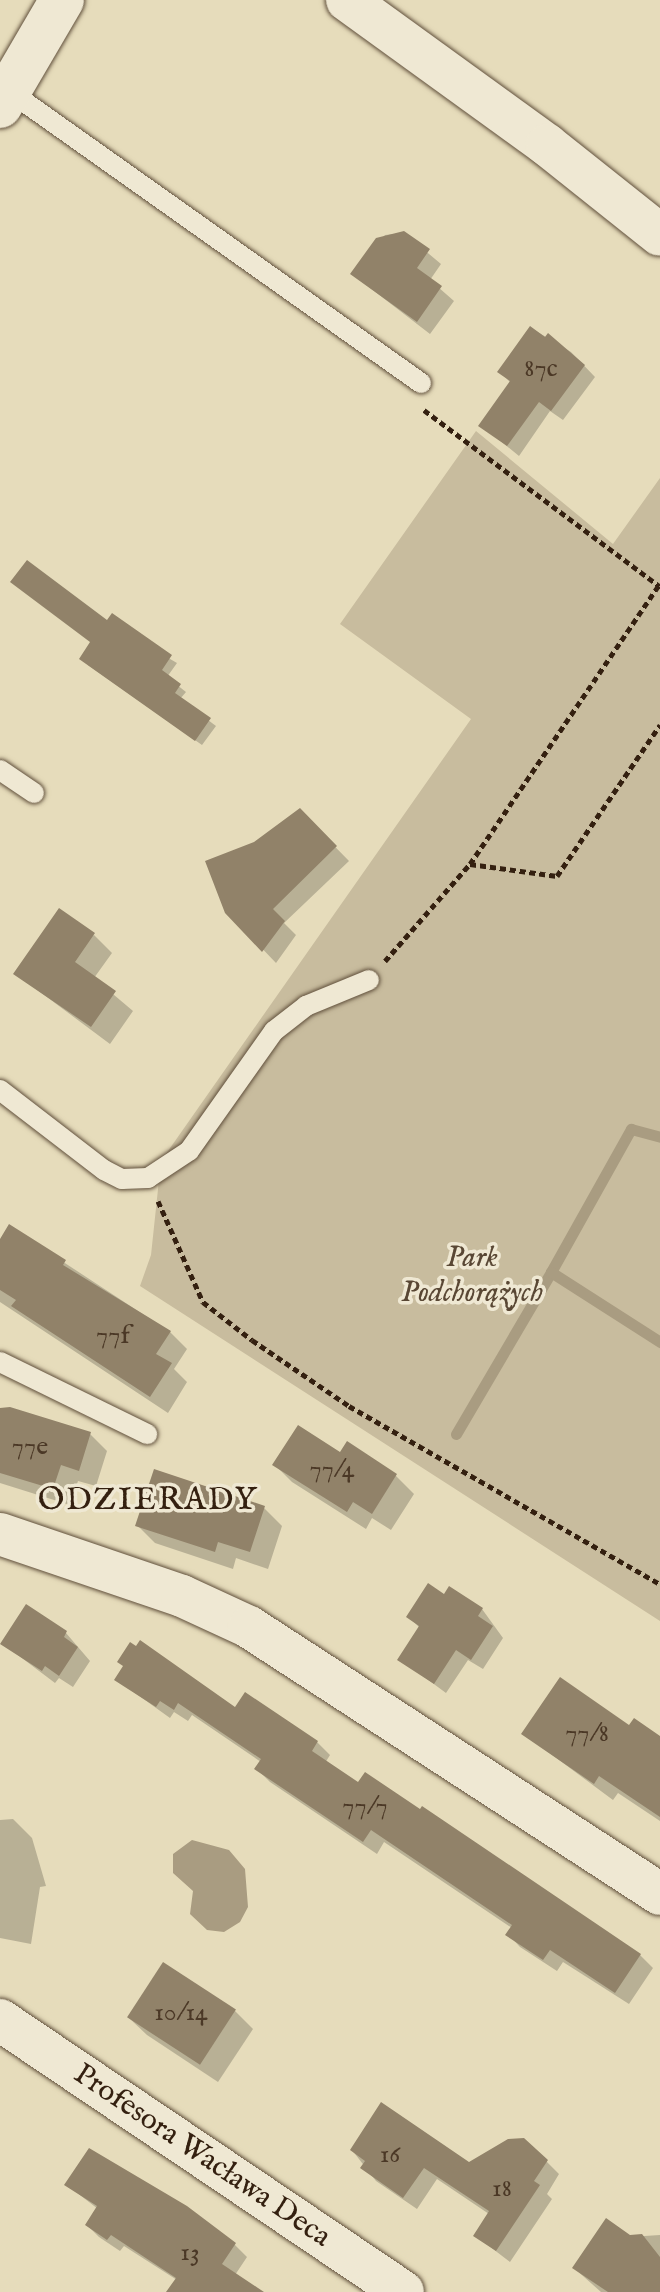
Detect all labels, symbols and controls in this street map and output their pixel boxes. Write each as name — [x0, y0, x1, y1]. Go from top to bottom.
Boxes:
house number: 87c — [524, 353, 558, 385]
park label: Park Podchorążych — [401, 1240, 543, 1310]
house number: 77f — [96, 1320, 130, 1352]
house number: 77e — [12, 1431, 48, 1463]
house number: 77/4 — [309, 1454, 355, 1486]
district label: ODZIERADY — [38, 1482, 258, 1520]
house number: 77/8 — [565, 1718, 609, 1750]
house number: 77/7 — [342, 1791, 388, 1823]
house number: 10/14 — [154, 1997, 208, 2029]
street label: Profesora Wacława Deca — [67, 2057, 337, 2255]
house number: 16 — [380, 2139, 400, 2171]
house number: 18 — [492, 2173, 512, 2205]
house number: 13 — [180, 2237, 200, 2269]

